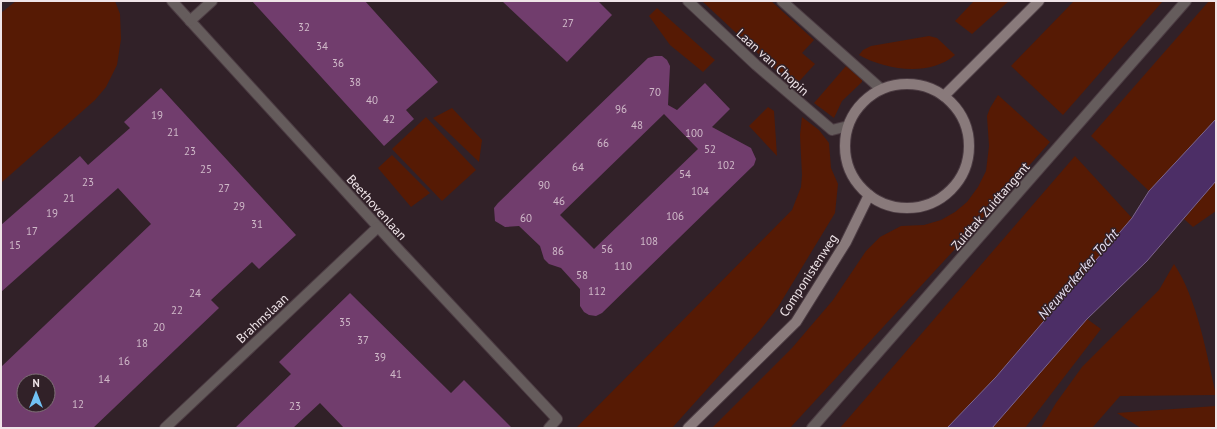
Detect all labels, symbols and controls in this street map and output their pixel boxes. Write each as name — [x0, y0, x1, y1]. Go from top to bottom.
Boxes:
house number: 27 — [562, 16, 574, 30]
house number: 32 — [298, 20, 310, 34]
street label: Laan van Chopin — [733, 25, 813, 100]
house number: 34 — [316, 39, 328, 53]
house number: 36 — [332, 56, 344, 70]
house number: 38 — [349, 75, 361, 89]
house number: 70 — [649, 85, 661, 99]
house number: 40 — [366, 93, 378, 107]
house number: 96 — [615, 102, 627, 116]
house number: 19 — [151, 108, 163, 122]
house number: 42 — [383, 112, 395, 126]
house number: 48 — [631, 118, 643, 132]
house number: 21 — [167, 125, 179, 139]
house number: 100 — [685, 126, 703, 140]
house number: 66 — [597, 136, 609, 150]
house number: 52 — [704, 142, 716, 156]
house number: 23 — [184, 144, 196, 158]
house number: 102 — [717, 158, 735, 172]
street label: Zuidtak Zuidtangent — [947, 158, 1034, 254]
house number: 64 — [572, 160, 584, 174]
house number: 25 — [200, 162, 212, 176]
house number: 54 — [679, 167, 691, 181]
street label: Beethovenlaan — [343, 171, 411, 244]
house number: 23 — [82, 175, 94, 189]
house number: 90 — [538, 178, 550, 192]
house number: 27 — [218, 181, 230, 195]
house number: 104 — [691, 184, 709, 198]
house number: 21 — [63, 191, 75, 205]
house number: 46 — [553, 194, 565, 208]
house number: 29 — [233, 199, 245, 213]
house number: 19 — [46, 206, 58, 220]
house number: 106 — [666, 209, 684, 223]
house number: 60 — [520, 211, 532, 225]
house number: 31 — [251, 217, 263, 231]
house number: 17 — [26, 224, 38, 238]
water label: Nieuwerkerker Tocht — [1034, 224, 1123, 323]
street label: Componistenweg — [775, 231, 842, 320]
house number: 108 — [640, 234, 658, 248]
house number: 15 — [9, 238, 21, 252]
house number: 56 — [601, 242, 613, 256]
house number: 86 — [552, 244, 564, 258]
house number: 110 — [614, 259, 632, 273]
house number: 58 — [576, 268, 588, 282]
house number: 112 — [588, 284, 606, 298]
house number: 24 — [189, 286, 201, 300]
street label: Brahmslaan — [233, 290, 292, 347]
house number: 22 — [171, 303, 183, 317]
house number: 35 — [339, 315, 351, 329]
house number: 20 — [153, 320, 165, 334]
house number: 37 — [357, 333, 369, 347]
house number: 18 — [136, 336, 148, 350]
house number: 39 — [374, 350, 386, 364]
house number: 16 — [118, 354, 130, 368]
house number: 41 — [390, 367, 402, 381]
house number: 14 — [98, 372, 110, 386]
north arrow — [16, 373, 56, 413]
text: N — [32, 376, 40, 390]
house number: 12 — [72, 397, 84, 411]
house number: 23 — [289, 399, 301, 413]

